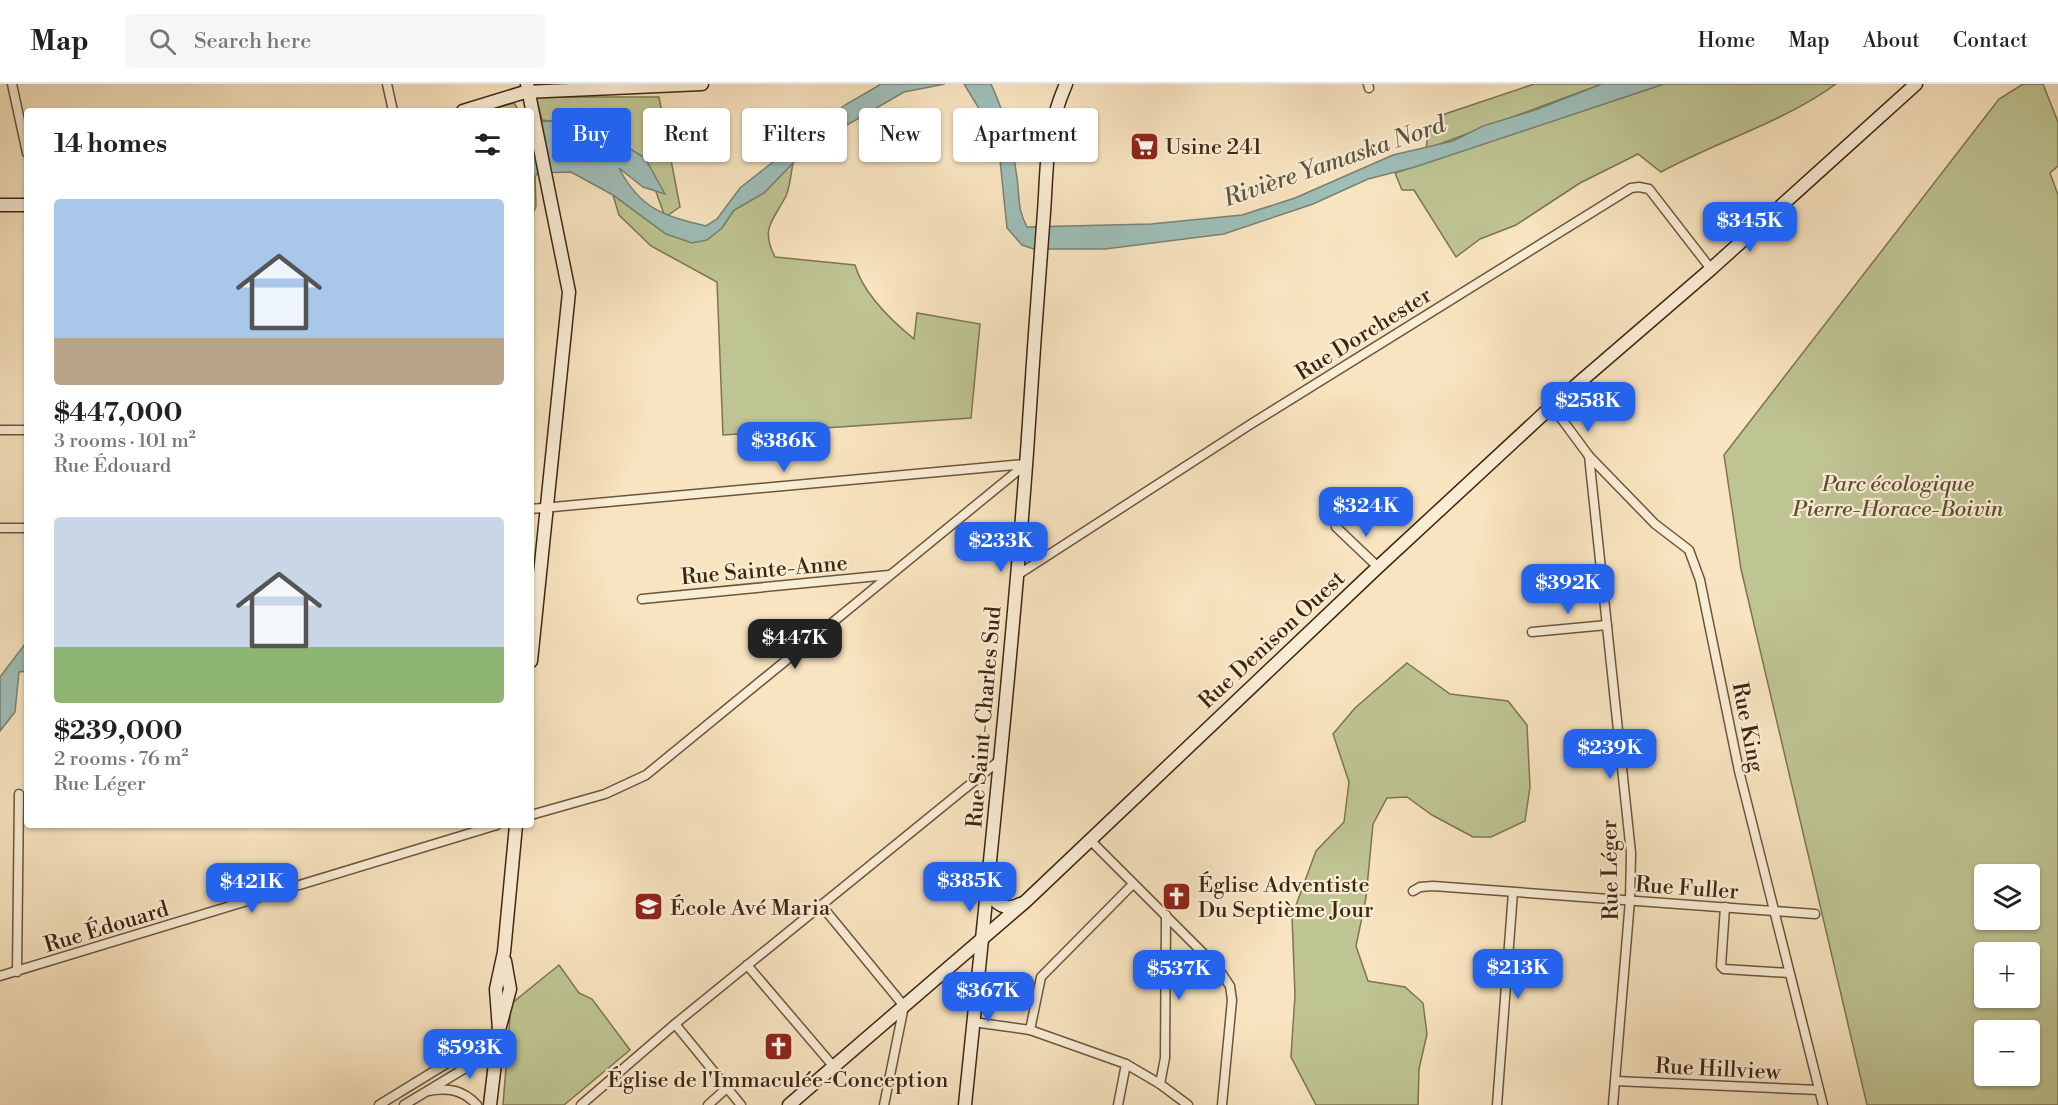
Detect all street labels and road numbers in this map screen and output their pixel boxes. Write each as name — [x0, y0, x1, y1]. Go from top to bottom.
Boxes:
street label: Rue Dorchester — [1291, 282, 1437, 387]
street label: Rue Sainte-Anne — [680, 550, 849, 591]
street label: Rue Denison Ouest — [1193, 565, 1351, 715]
street label: Rue Saint-Charles Sud — [961, 605, 1008, 829]
street label: Rue King — [1726, 680, 1770, 775]
street label: Rue Léger — [1596, 819, 1625, 921]
street label: Rue Fuller — [1634, 871, 1740, 906]
street label: Rue Édouard — [41, 895, 173, 959]
street label: Rue Hillview — [1654, 1053, 1782, 1086]

